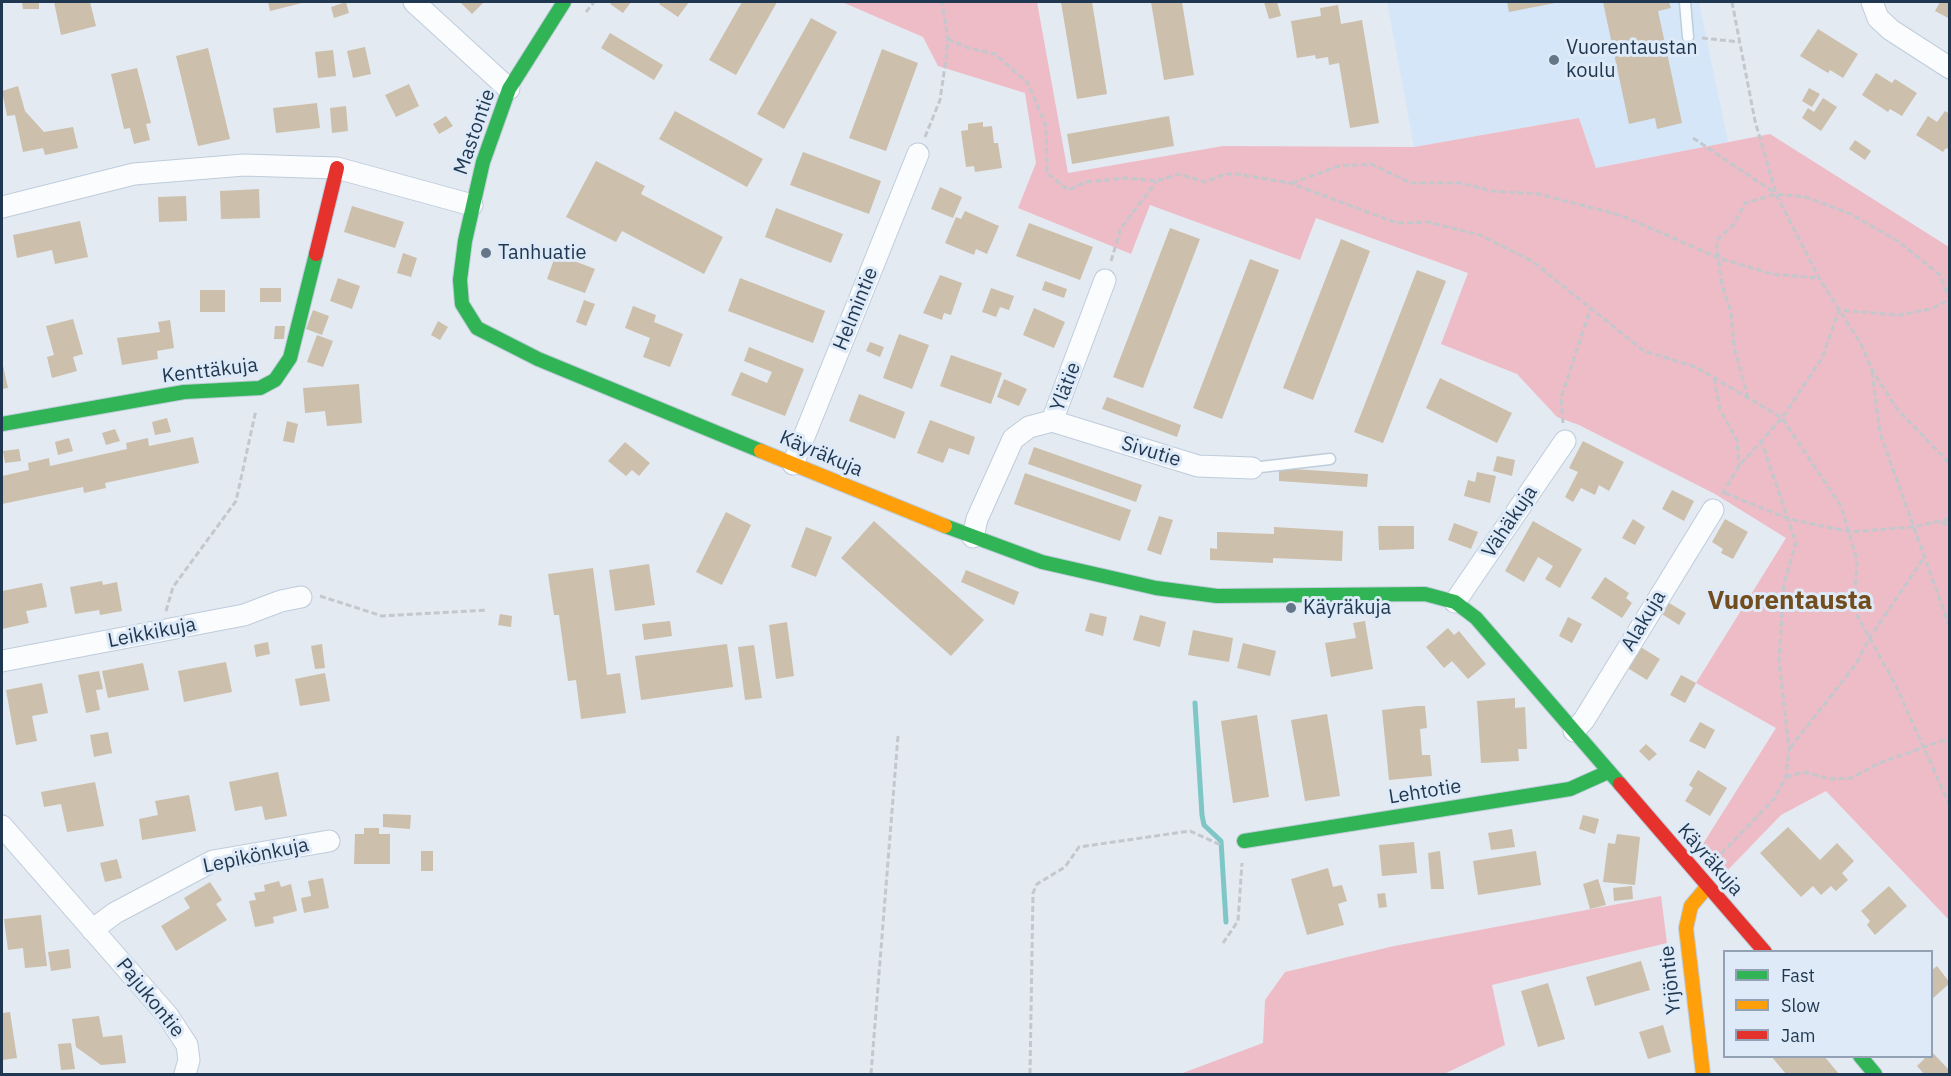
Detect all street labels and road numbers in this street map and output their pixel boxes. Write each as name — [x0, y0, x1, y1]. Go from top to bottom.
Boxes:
street label: Mastontie — [449, 86, 501, 178]
street label: Helmintie — [829, 264, 883, 354]
street label: Kenttäkuja — [161, 353, 259, 389]
street label: Ylätie — [1046, 359, 1086, 415]
street label: Käyräkuja — [776, 426, 866, 482]
street label: Sivutie — [1118, 432, 1184, 472]
street label: Vähäkuja — [1477, 481, 1543, 563]
street label: Alakuja — [1617, 586, 1671, 656]
street label: Leikkikuja — [106, 613, 198, 653]
street label: Lehtotie — [1387, 774, 1463, 810]
street label: Käyräkuja — [1672, 819, 1748, 901]
street label: Lepikönkuja — [201, 833, 311, 879]
street label: Yrjöntie — [1655, 944, 1687, 1016]
street label: Pajukontie — [111, 954, 189, 1042]

